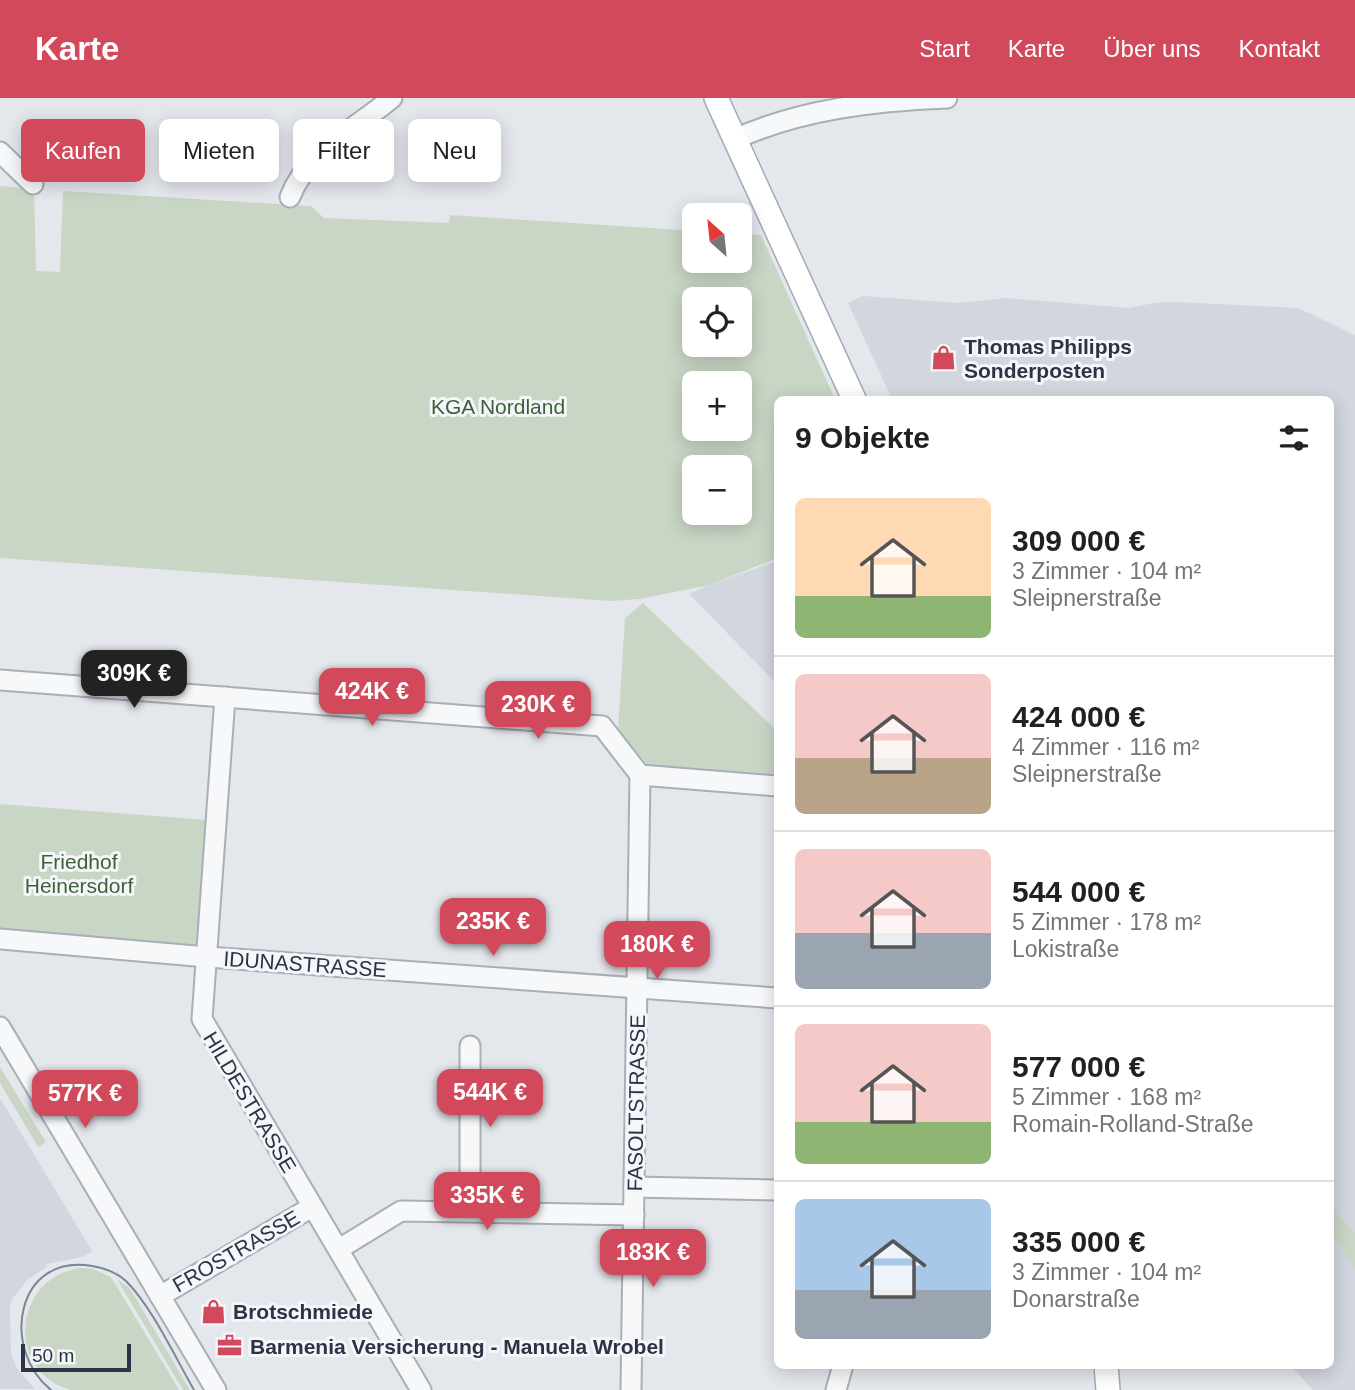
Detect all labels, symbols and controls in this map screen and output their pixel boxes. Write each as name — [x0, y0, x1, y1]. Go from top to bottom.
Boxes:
text: Karte — [35, 30, 119, 67]
text: Start — [919, 35, 970, 62]
text: Karte — [1008, 35, 1065, 62]
text: Über uns — [1103, 35, 1201, 62]
text: Kontakt — [1239, 35, 1320, 62]
chip: Kaufen — [21, 119, 145, 182]
chip: Mieten — [159, 119, 279, 182]
chip: Filter — [293, 119, 394, 182]
chip: Neu — [408, 119, 501, 182]
north arrow — [682, 203, 752, 273]
map controls — [682, 203, 752, 525]
button: locate — [682, 287, 752, 357]
place label: Thomas Philipps Sonderposten — [964, 335, 1132, 382]
shop icon: Thomas Philipps Sonderposten — [930, 344, 958, 372]
button: + — [682, 371, 752, 441]
park label: KGA Nordland — [431, 395, 565, 418]
icon: filters — [1275, 419, 1313, 457]
text: 9 Objekte — [795, 421, 930, 454]
button: − — [682, 455, 752, 525]
text: 309 000 € — [1012, 524, 1145, 557]
icon: home — [851, 526, 935, 610]
text: 3 Zimmer · 104 m² — [1012, 558, 1201, 584]
text: Sleipnerstraße — [1012, 585, 1162, 611]
pin: 309K € — [77, 650, 191, 710]
text: 309K € — [97, 660, 171, 686]
pin: 424K € — [315, 668, 429, 728]
text: 424K € — [335, 678, 409, 704]
pin: 230K € — [481, 682, 595, 741]
text: 230K € — [501, 691, 575, 717]
text: 424 000 € — [1012, 700, 1145, 733]
icon: home — [851, 702, 935, 786]
text: 4 Zimmer · 116 m² — [1012, 734, 1199, 760]
text: Sleipnerstraße — [1012, 761, 1162, 787]
park label: Friedhof Heinersdorf — [25, 850, 133, 897]
text: 544 000 € — [1012, 875, 1145, 908]
icon: home — [851, 877, 935, 961]
pin: 235K € — [436, 898, 550, 958]
text: 235K € — [456, 908, 530, 934]
text: 5 Zimmer · 178 m² — [1012, 909, 1201, 935]
pin: 180K € — [600, 922, 714, 981]
text: 180K € — [620, 931, 694, 957]
text: Lokistraße — [1012, 936, 1119, 962]
street label: IDUNASTRASSE — [223, 947, 387, 981]
street label: FASOLTSTRASSE — [623, 1014, 649, 1192]
street label: HILDESTRASSE — [199, 1028, 301, 1176]
text: 577 000 € — [1012, 1050, 1145, 1083]
icon: home — [851, 1052, 935, 1136]
pin: 577K € — [28, 1070, 142, 1130]
pin: 544K € — [433, 1070, 547, 1129]
text: 544K € — [453, 1079, 527, 1105]
text: 577K € — [48, 1080, 122, 1106]
text: 5 Zimmer · 168 m² — [1012, 1084, 1201, 1110]
text: Romain-Rolland-Straße — [1012, 1111, 1254, 1137]
pin: 335K € — [430, 1172, 544, 1232]
text: 335K € — [450, 1182, 524, 1208]
street label: FROSTRASSE — [169, 1205, 303, 1297]
text: 335 000 € — [1012, 1225, 1145, 1258]
icon: home — [851, 1227, 935, 1311]
pin: 183K € — [596, 1230, 710, 1289]
text: 183K € — [616, 1239, 690, 1265]
text: 3 Zimmer · 104 m² — [1012, 1259, 1201, 1285]
text: Donarstraße — [1012, 1286, 1140, 1312]
shop icon: Brotschmiede — [199, 1297, 227, 1325]
place label: Brotschmiede — [233, 1300, 373, 1323]
office icon: Barmenia Versicherung - Manuela Wrobel — [216, 1332, 244, 1360]
place label: Barmenia Versicherung - Manuela Wrobel — [250, 1335, 664, 1358]
scale bar — [21, 1341, 131, 1373]
text: 50 m — [32, 1345, 74, 1366]

